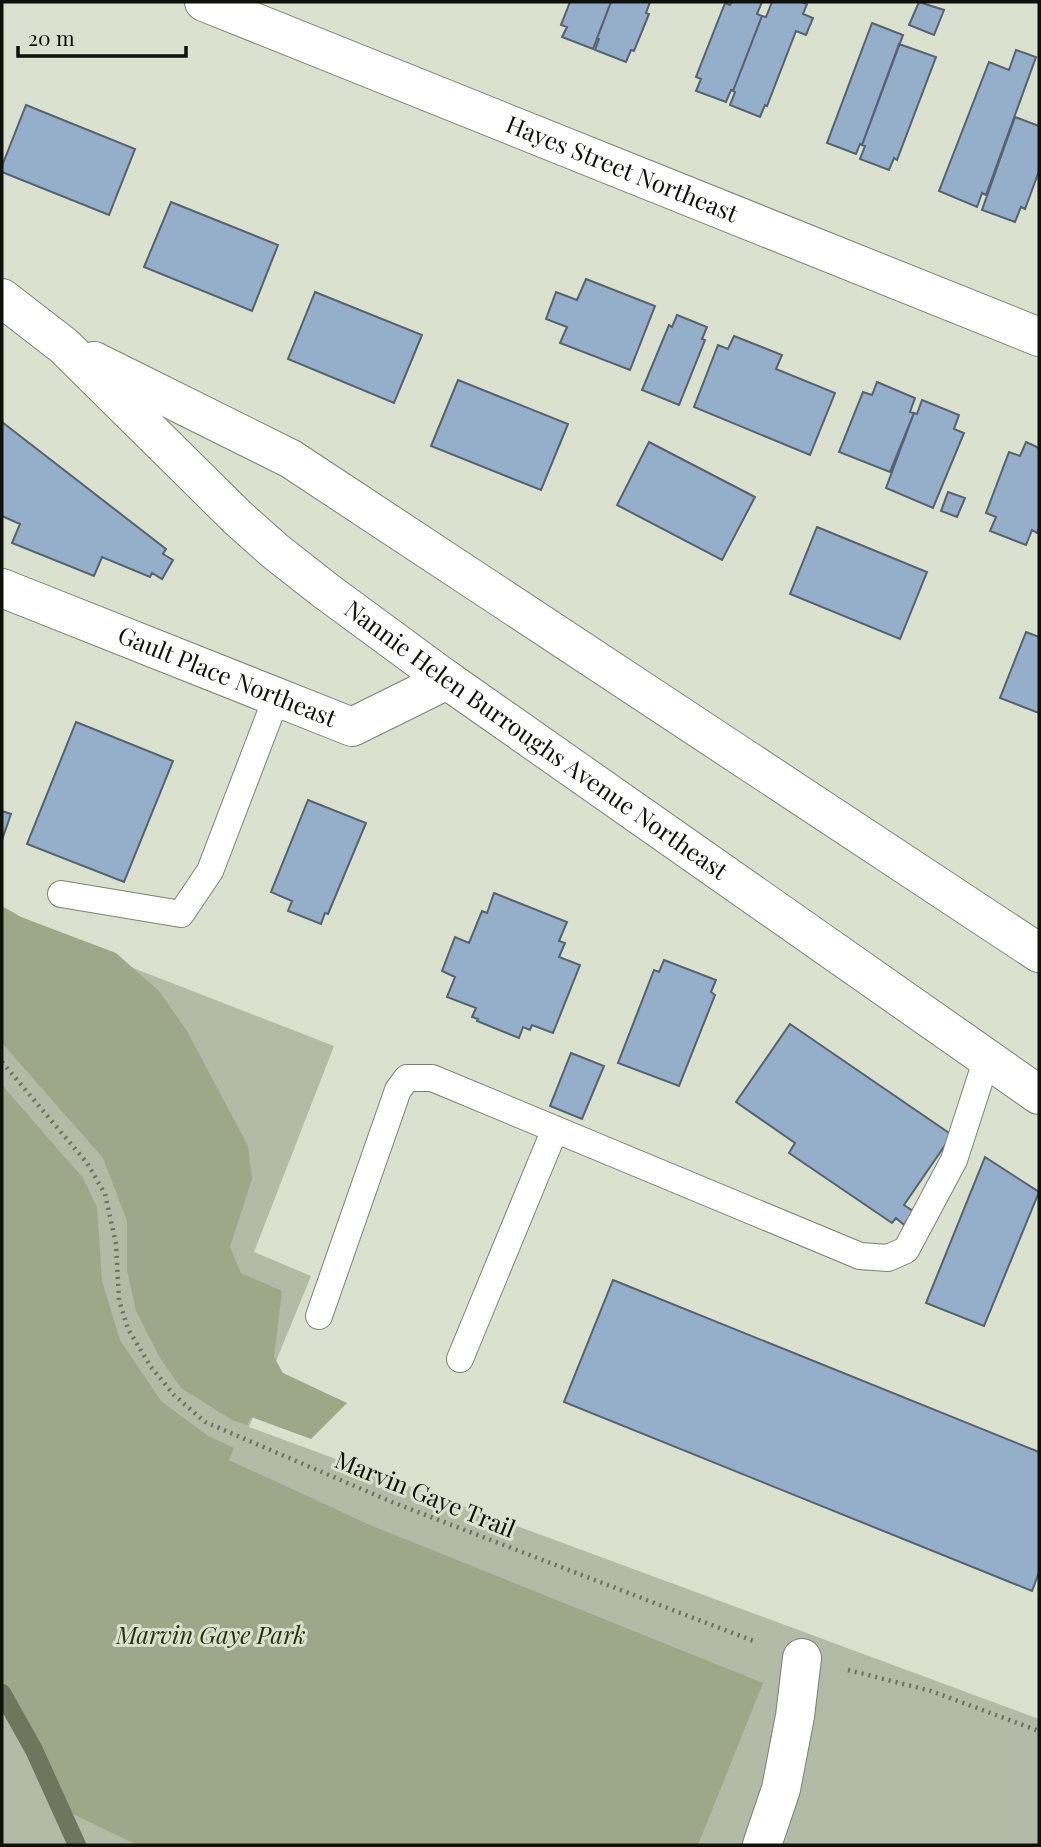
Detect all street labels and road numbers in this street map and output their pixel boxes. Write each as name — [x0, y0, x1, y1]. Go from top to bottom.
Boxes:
street label: Hayes Street Northeast — [502, 107, 743, 229]
street label: Nannie Helen Burroughs Avenue Northeast — [339, 592, 735, 886]
street label: Gault Place Northeast — [114, 618, 342, 733]
street label: Marvin Gaye Trail — [331, 1442, 521, 1544]

